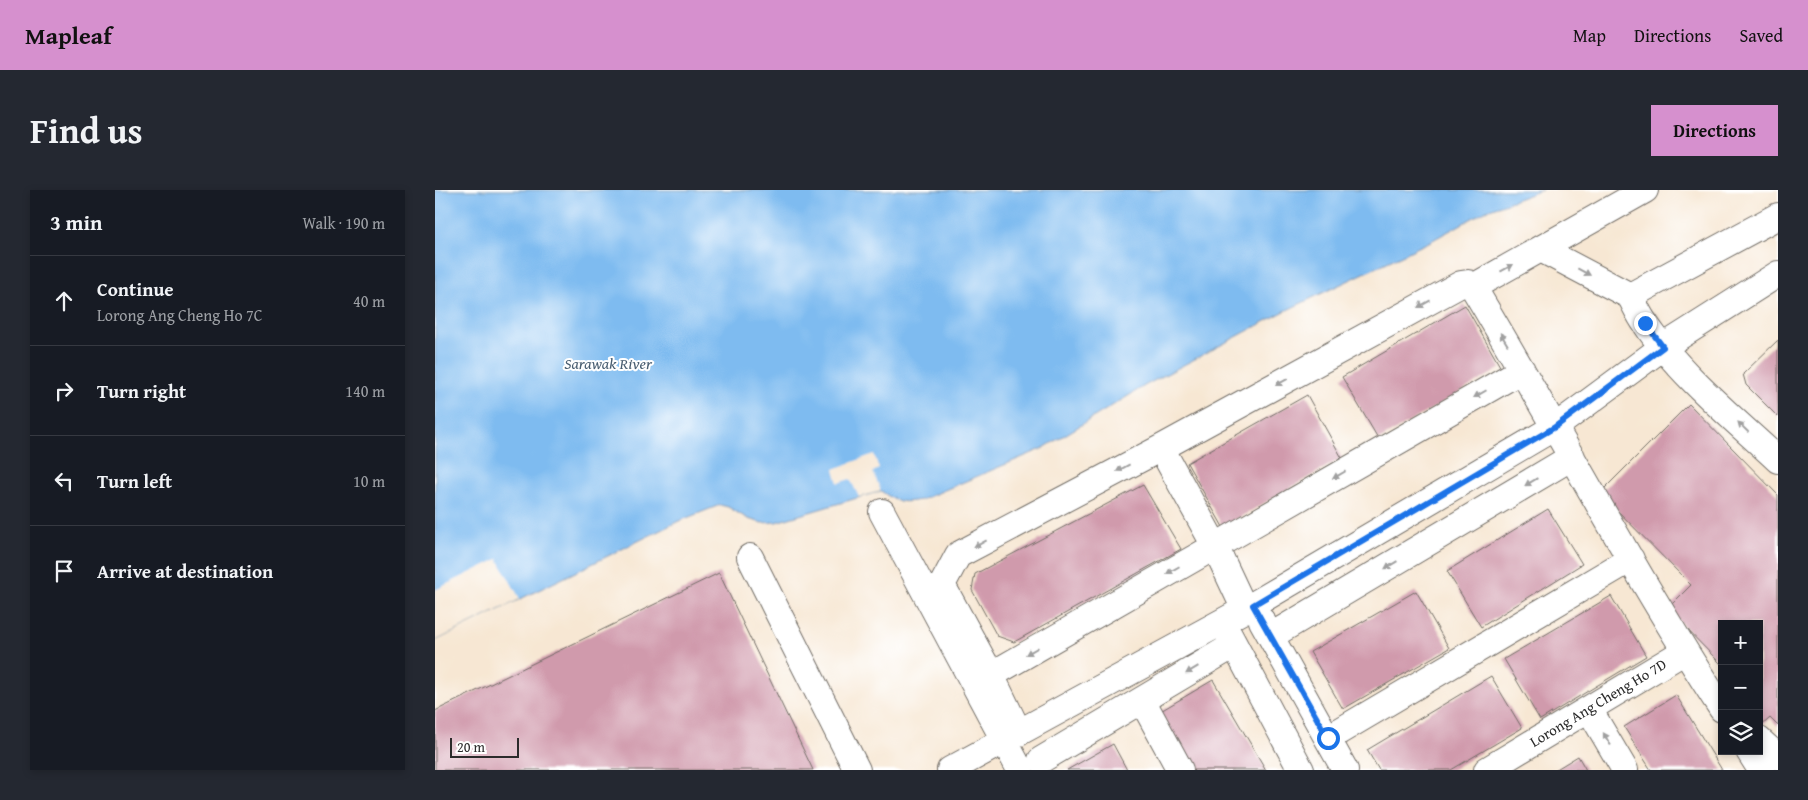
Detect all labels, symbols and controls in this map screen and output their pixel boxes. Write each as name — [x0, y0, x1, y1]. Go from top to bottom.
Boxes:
text: Mapleaf — [25, 18, 112, 53]
text: Map — [1573, 22, 1606, 49]
text: Directions — [1634, 22, 1711, 49]
text: Saved — [1739, 22, 1783, 49]
text: Find us — [30, 105, 143, 156]
button: Directions — [1651, 105, 1778, 156]
text: 3 min — [50, 207, 102, 238]
text: Walk · 190 m — [302, 211, 385, 235]
one-way arrow — [1499, 264, 1514, 272]
one-way arrow — [1577, 268, 1591, 276]
text: Continue — [97, 275, 174, 303]
icon: ahead — [50, 287, 78, 315]
text: 40 m — [353, 289, 385, 313]
one-way arrow — [1417, 300, 1431, 309]
text: Lorong Ang Cheng Ho 7C — [97, 303, 262, 327]
route end — [1634, 312, 1657, 335]
one-way arrow — [1500, 333, 1509, 346]
water label: Sarawak River — [564, 351, 653, 375]
icon: right — [50, 377, 78, 405]
text: Turn right — [97, 377, 186, 405]
one-way arrow — [1275, 378, 1288, 387]
text: 140 m — [345, 379, 385, 403]
one-way arrow — [1473, 390, 1488, 398]
one-way arrow — [1737, 421, 1749, 433]
one-way arrow — [1116, 464, 1131, 472]
icon: left — [50, 467, 78, 495]
text: Turn left — [97, 467, 172, 495]
text: 10 m — [353, 469, 385, 493]
one-way arrow — [1333, 470, 1346, 479]
one-way arrow — [1524, 478, 1537, 487]
one-way arrow — [972, 540, 987, 548]
icon: arrive — [50, 557, 78, 585]
text: Arrive at destination — [97, 557, 273, 585]
one-way arrow — [1384, 560, 1397, 569]
one-way arrow — [1165, 566, 1180, 574]
map controls — [1718, 620, 1763, 755]
button: + — [1718, 620, 1763, 665]
one-way arrow — [1024, 647, 1039, 655]
street label: Lorong Ang Cheng Ho 7D — [1525, 653, 1670, 752]
one-way arrow — [1186, 665, 1199, 674]
button: − — [1718, 665, 1763, 710]
button: layers — [1718, 710, 1763, 755]
route start — [1317, 727, 1340, 750]
one-way arrow — [1603, 733, 1612, 746]
scale bar — [450, 735, 519, 758]
text: 20 m — [457, 737, 485, 757]

